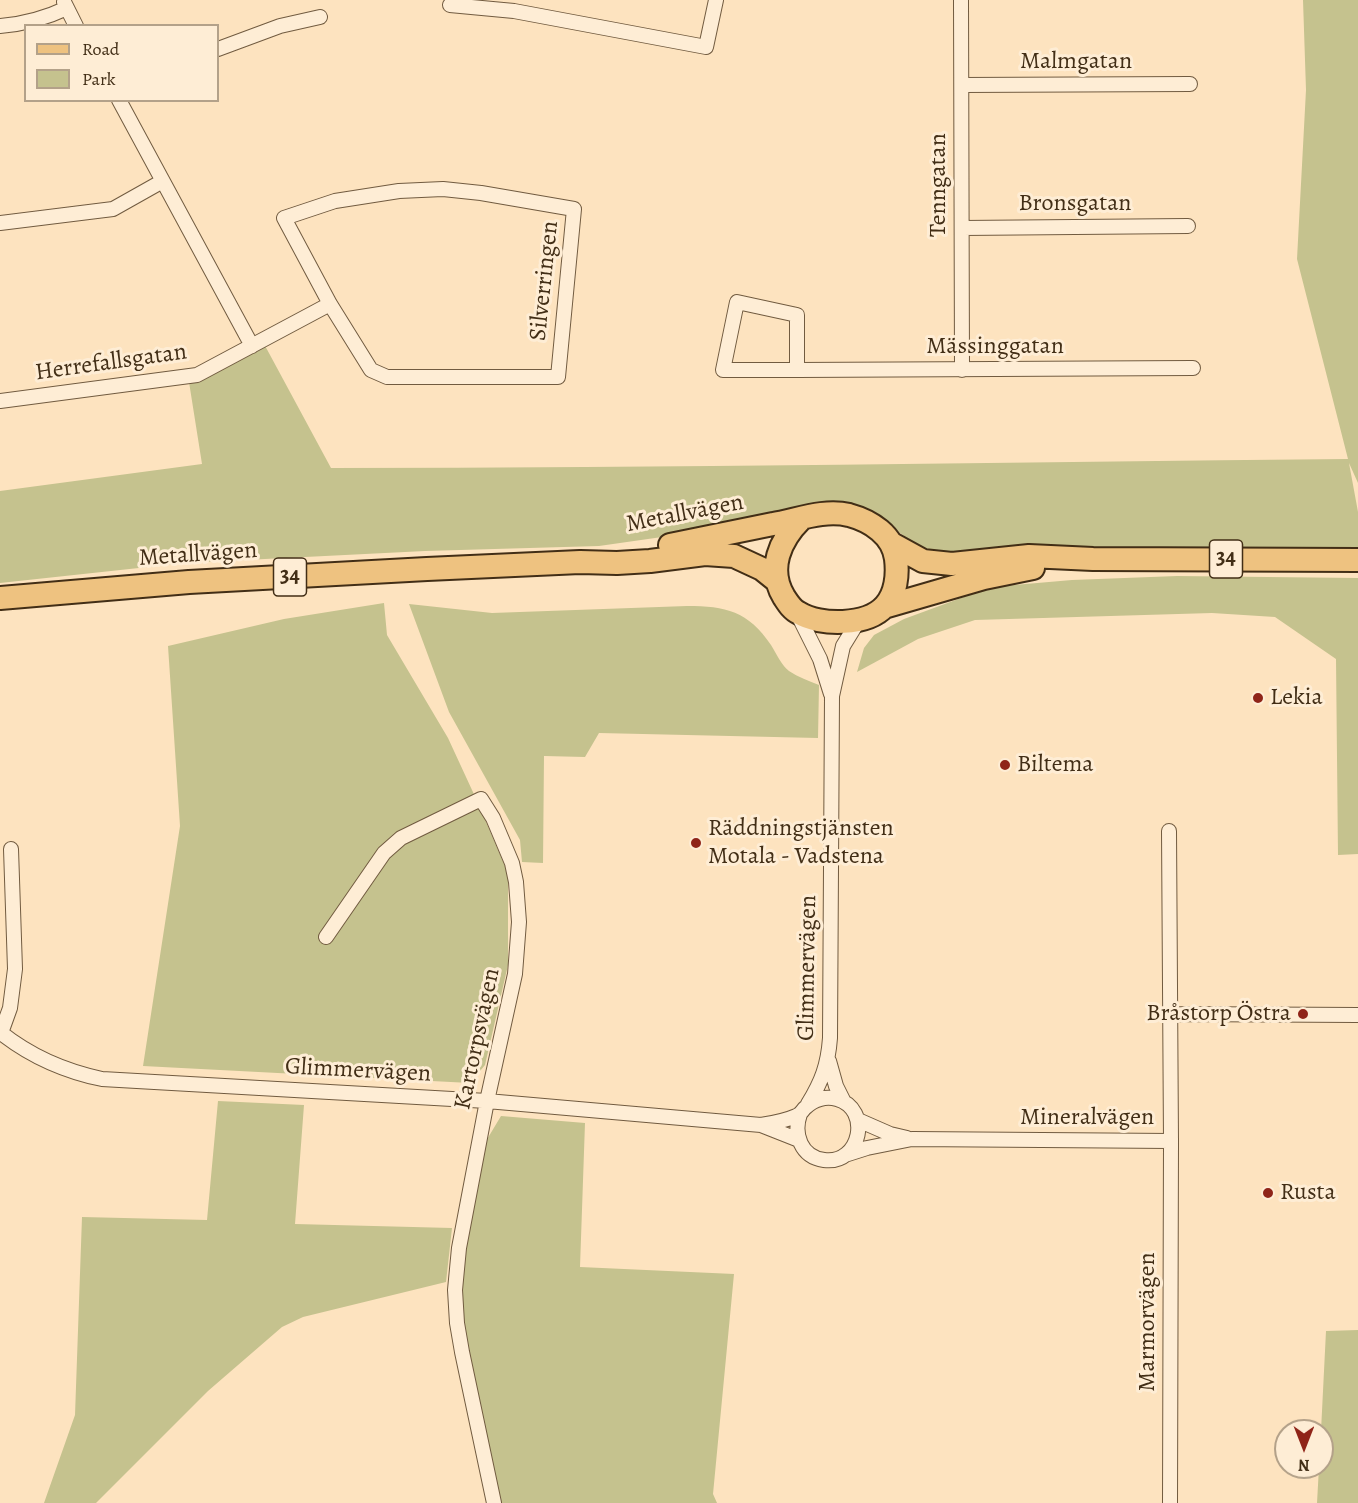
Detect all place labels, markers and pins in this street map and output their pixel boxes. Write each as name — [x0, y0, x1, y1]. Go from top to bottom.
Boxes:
place label: Lekia — [1270, 684, 1323, 712]
marker: Lekia — [1251, 691, 1265, 705]
place label: Biltema — [1017, 751, 1094, 779]
marker: Biltema — [998, 758, 1012, 772]
place label: Räddningstjänsten Motala - Vadstena — [708, 815, 894, 871]
marker: Räddningstjänsten Motala - Vadstena — [689, 836, 703, 850]
place label: Bråstorp Östra — [1146, 1000, 1291, 1028]
marker: Bråstorp Östra — [1296, 1007, 1310, 1021]
place label: Rusta — [1280, 1179, 1336, 1207]
marker: Rusta — [1261, 1186, 1275, 1200]

